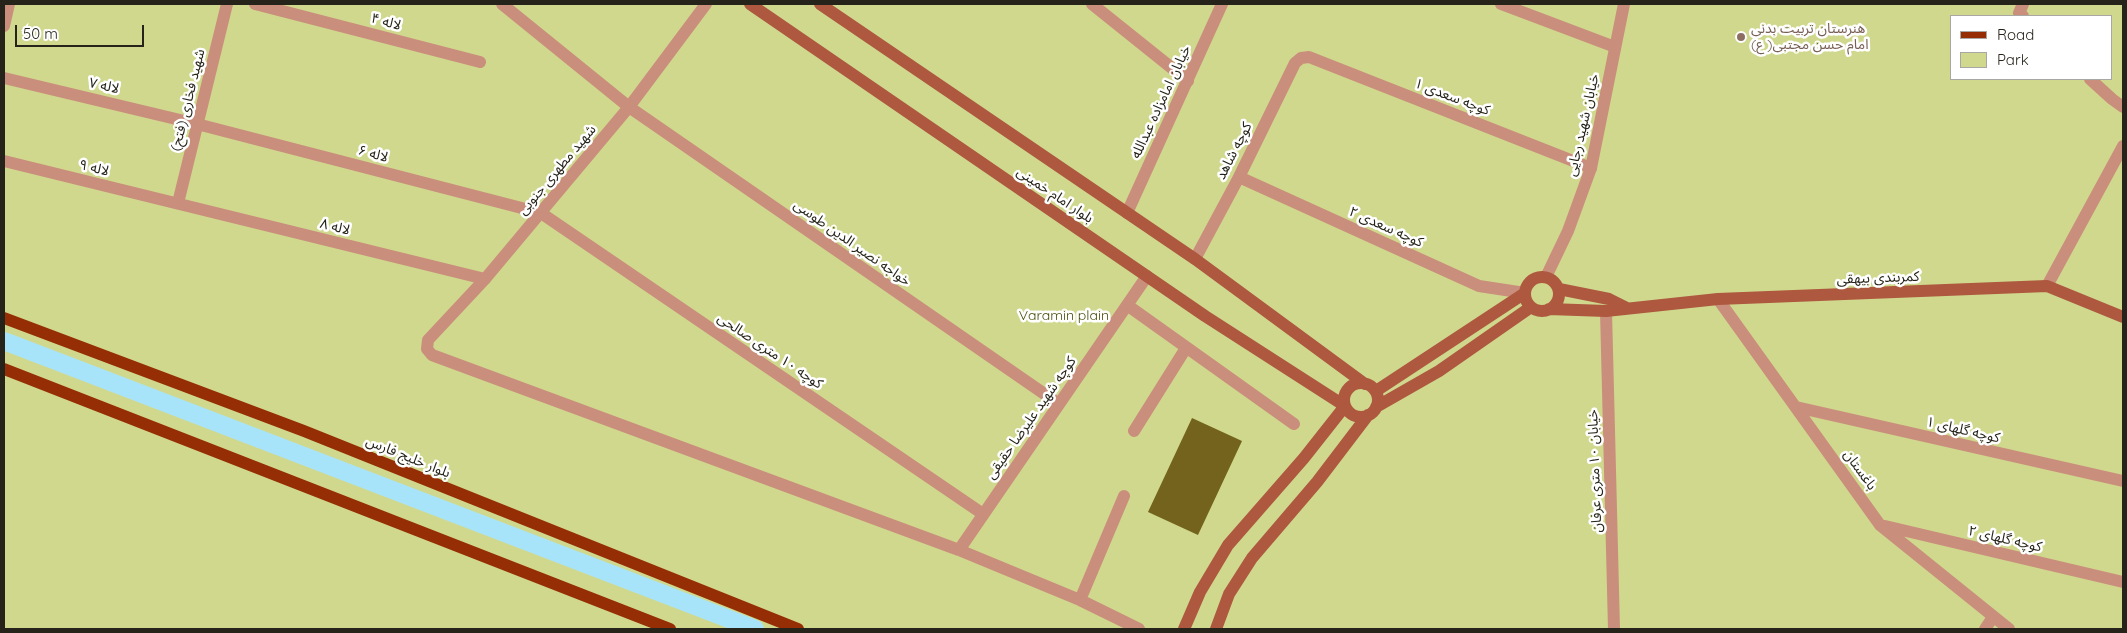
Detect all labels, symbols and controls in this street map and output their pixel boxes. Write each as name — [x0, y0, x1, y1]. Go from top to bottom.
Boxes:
street label: لاله ۴ — [369, 10, 403, 34]
scale bar — [18, 15, 146, 47]
legend — [1950, 15, 2112, 80]
place label: هنرستان تربیت بدنی امام حسن مجتبی( ع) — [1751, 21, 1869, 54]
text: 50 m — [23, 24, 58, 43]
text: Road — [1997, 25, 2034, 44]
marker: هنرستان تربیت بدنی امام حسن مجتبی( ع) — [1735, 31, 1747, 43]
street label: خیابان امامزاده عبدالله — [1127, 43, 1195, 161]
street label: شهید فخاری (فتح) — [167, 47, 209, 153]
text: Park — [1997, 50, 2029, 69]
street label: خیابان شهید رجایی — [1563, 72, 1603, 178]
street label: لاله ۷ — [87, 74, 121, 98]
street label: کوچه سعدی ۱ — [1412, 75, 1492, 119]
street label: کوچه شاهد — [1212, 120, 1256, 182]
street label: شهید مطهری جنوبی — [514, 121, 600, 219]
street label: لاله ۶ — [356, 142, 390, 166]
street label: لاله ۹ — [77, 156, 111, 180]
street label: بلوار امام خمینی — [1013, 163, 1097, 227]
street label: خواجه نصیر الدین طوسی — [790, 196, 914, 290]
street label: کوچه سعدی ۲ — [1346, 203, 1426, 251]
street label: لاله ۸ — [318, 215, 352, 239]
street label: کمربندی بیهقی — [1836, 268, 1920, 288]
park label: Varamin plain — [1019, 308, 1109, 324]
street label: کوچه ۱۰ متری صالحی — [714, 310, 826, 392]
street label: کوچه شهید علیرضا حقیقی — [982, 354, 1080, 482]
street label: خیابان ۱۰ متری عرفان — [1584, 409, 1606, 533]
street label: کوچه گلهای ۱ — [1925, 413, 2001, 447]
street label: بلوار خلیج فارس — [363, 432, 453, 482]
street label: باغستان — [1840, 447, 1880, 493]
street label: کوچه گلهای ۲ — [1967, 522, 2043, 556]

